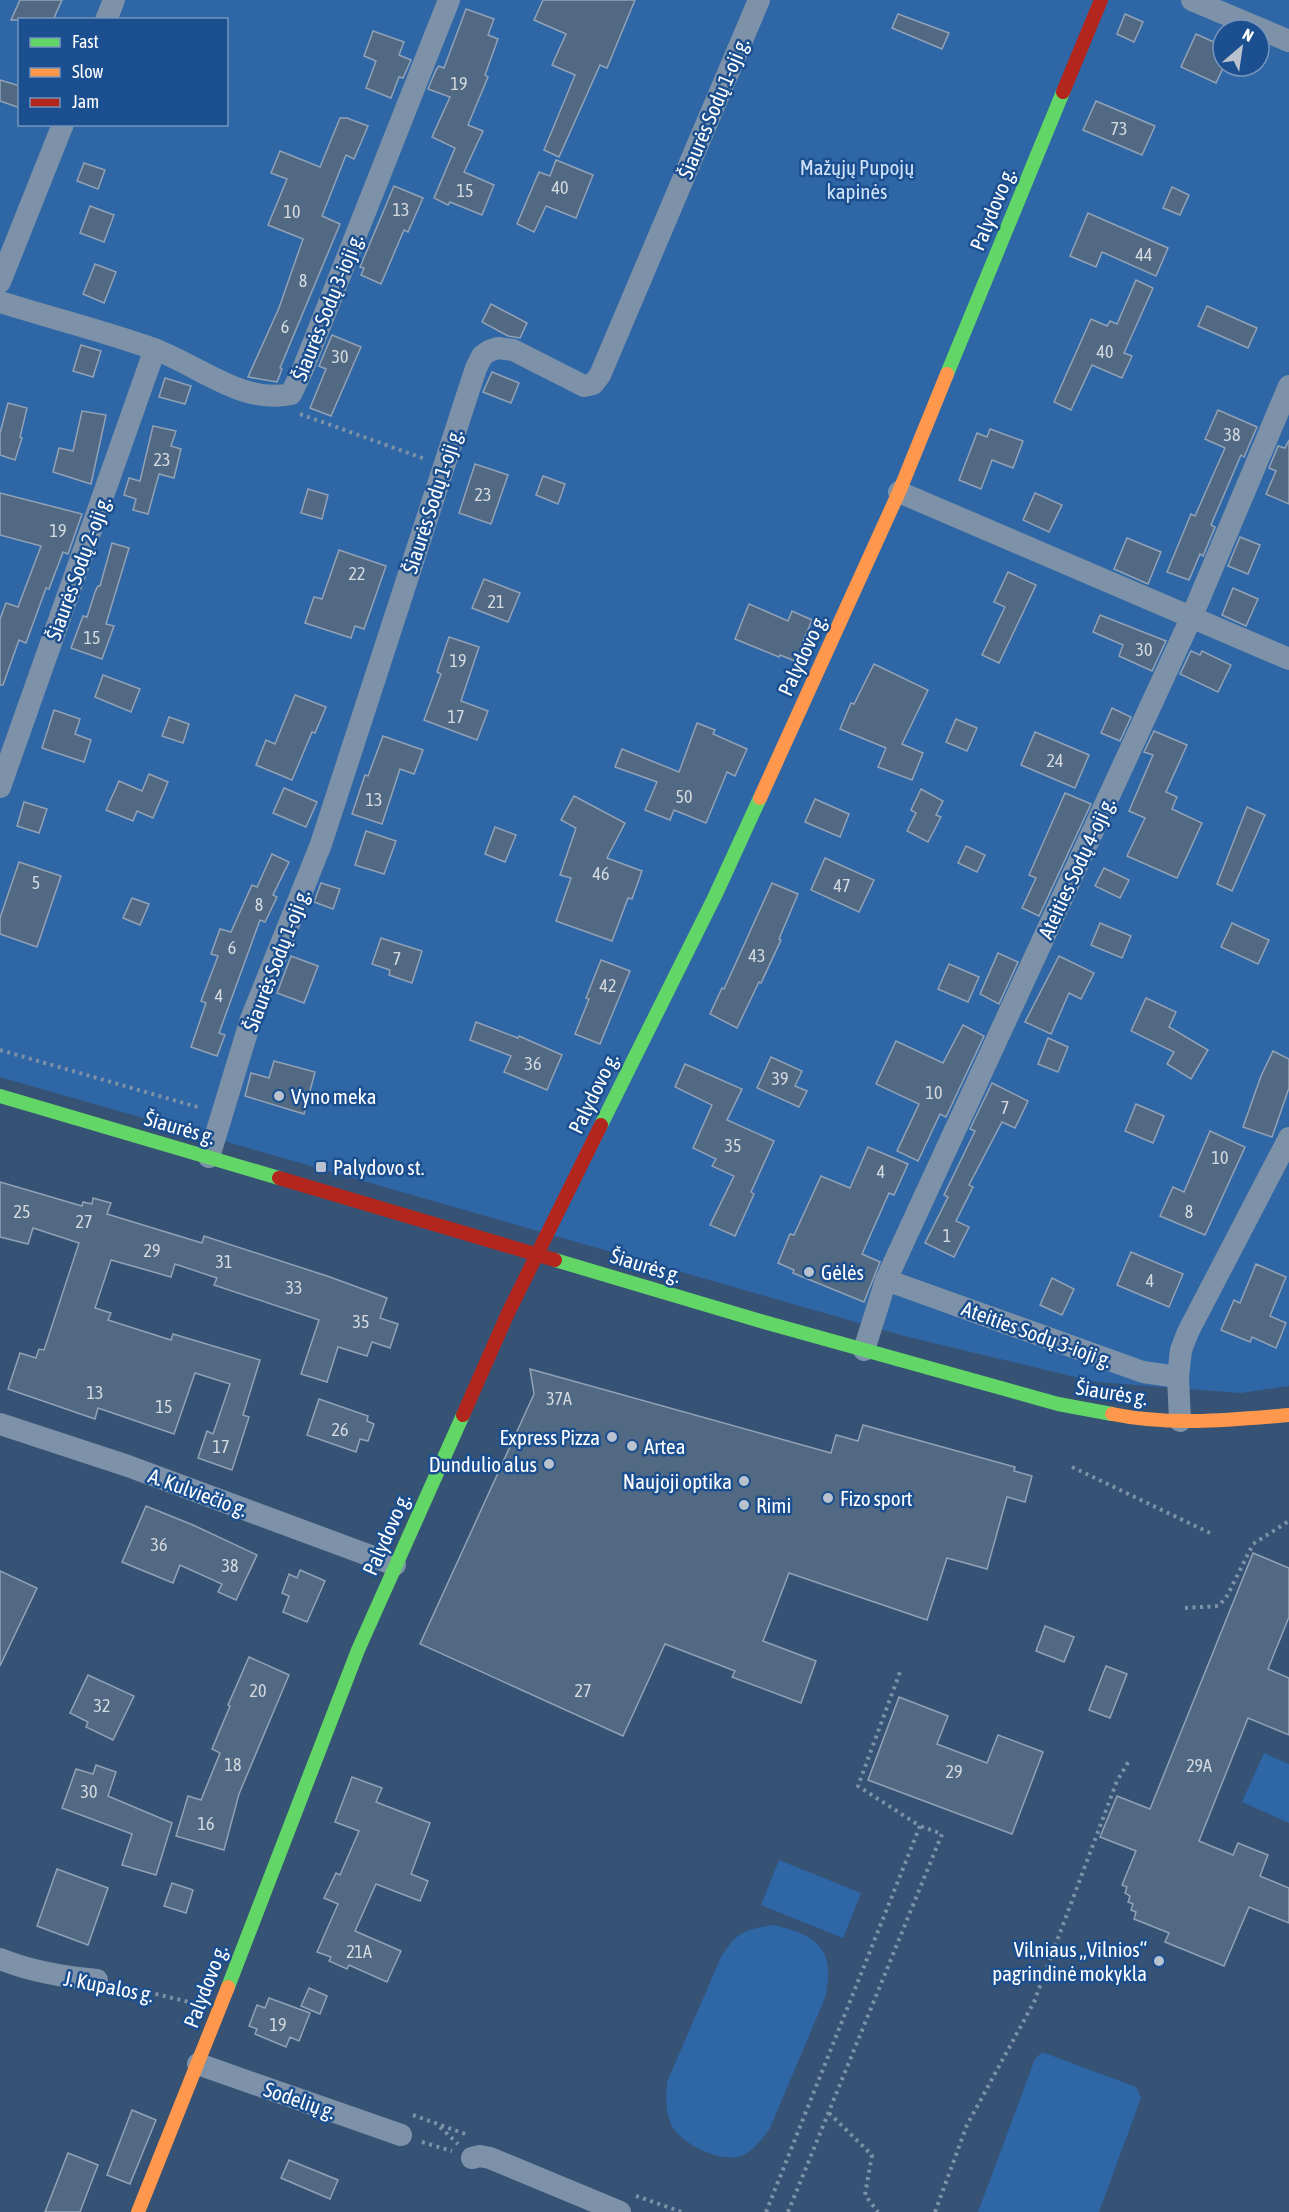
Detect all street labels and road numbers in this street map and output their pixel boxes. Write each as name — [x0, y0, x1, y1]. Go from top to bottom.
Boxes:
street label: Šiaurės Sodų 1-oji g. — [673, 34, 753, 182]
street label: Palydovo g. — [965, 164, 1019, 254]
street label: Šiaurės Sodų 3-ioji g. — [287, 230, 367, 384]
street label: Šiaurės Sodų 1-oji g. — [397, 426, 467, 576]
street label: Šiaurės Sodų 2-oji g. — [41, 493, 115, 643]
street label: Palydovo g. — [773, 610, 831, 700]
street label: Ateities Sodų 4-oji g. — [1033, 794, 1119, 942]
street label: Šiaurės Sodų 1-oji g. — [238, 885, 314, 1035]
street label: Palydovo g. — [563, 1049, 623, 1137]
street label: Šiaurės g. — [142, 1105, 218, 1149]
street label: Šiaurės g. — [608, 1243, 684, 1287]
street label: Ateities Sodų 3-ioji g. — [959, 1296, 1115, 1372]
street label: Šiaurės g. — [1074, 1374, 1150, 1410]
street label: A. Kulviečio g. — [145, 1463, 251, 1521]
street label: Palydovo g. — [357, 1489, 415, 1579]
street label: Palydovo g. — [178, 1941, 232, 2031]
street label: J. Kupalos g. — [62, 1966, 156, 2006]
street label: Sodelių g. — [261, 2077, 339, 2123]

